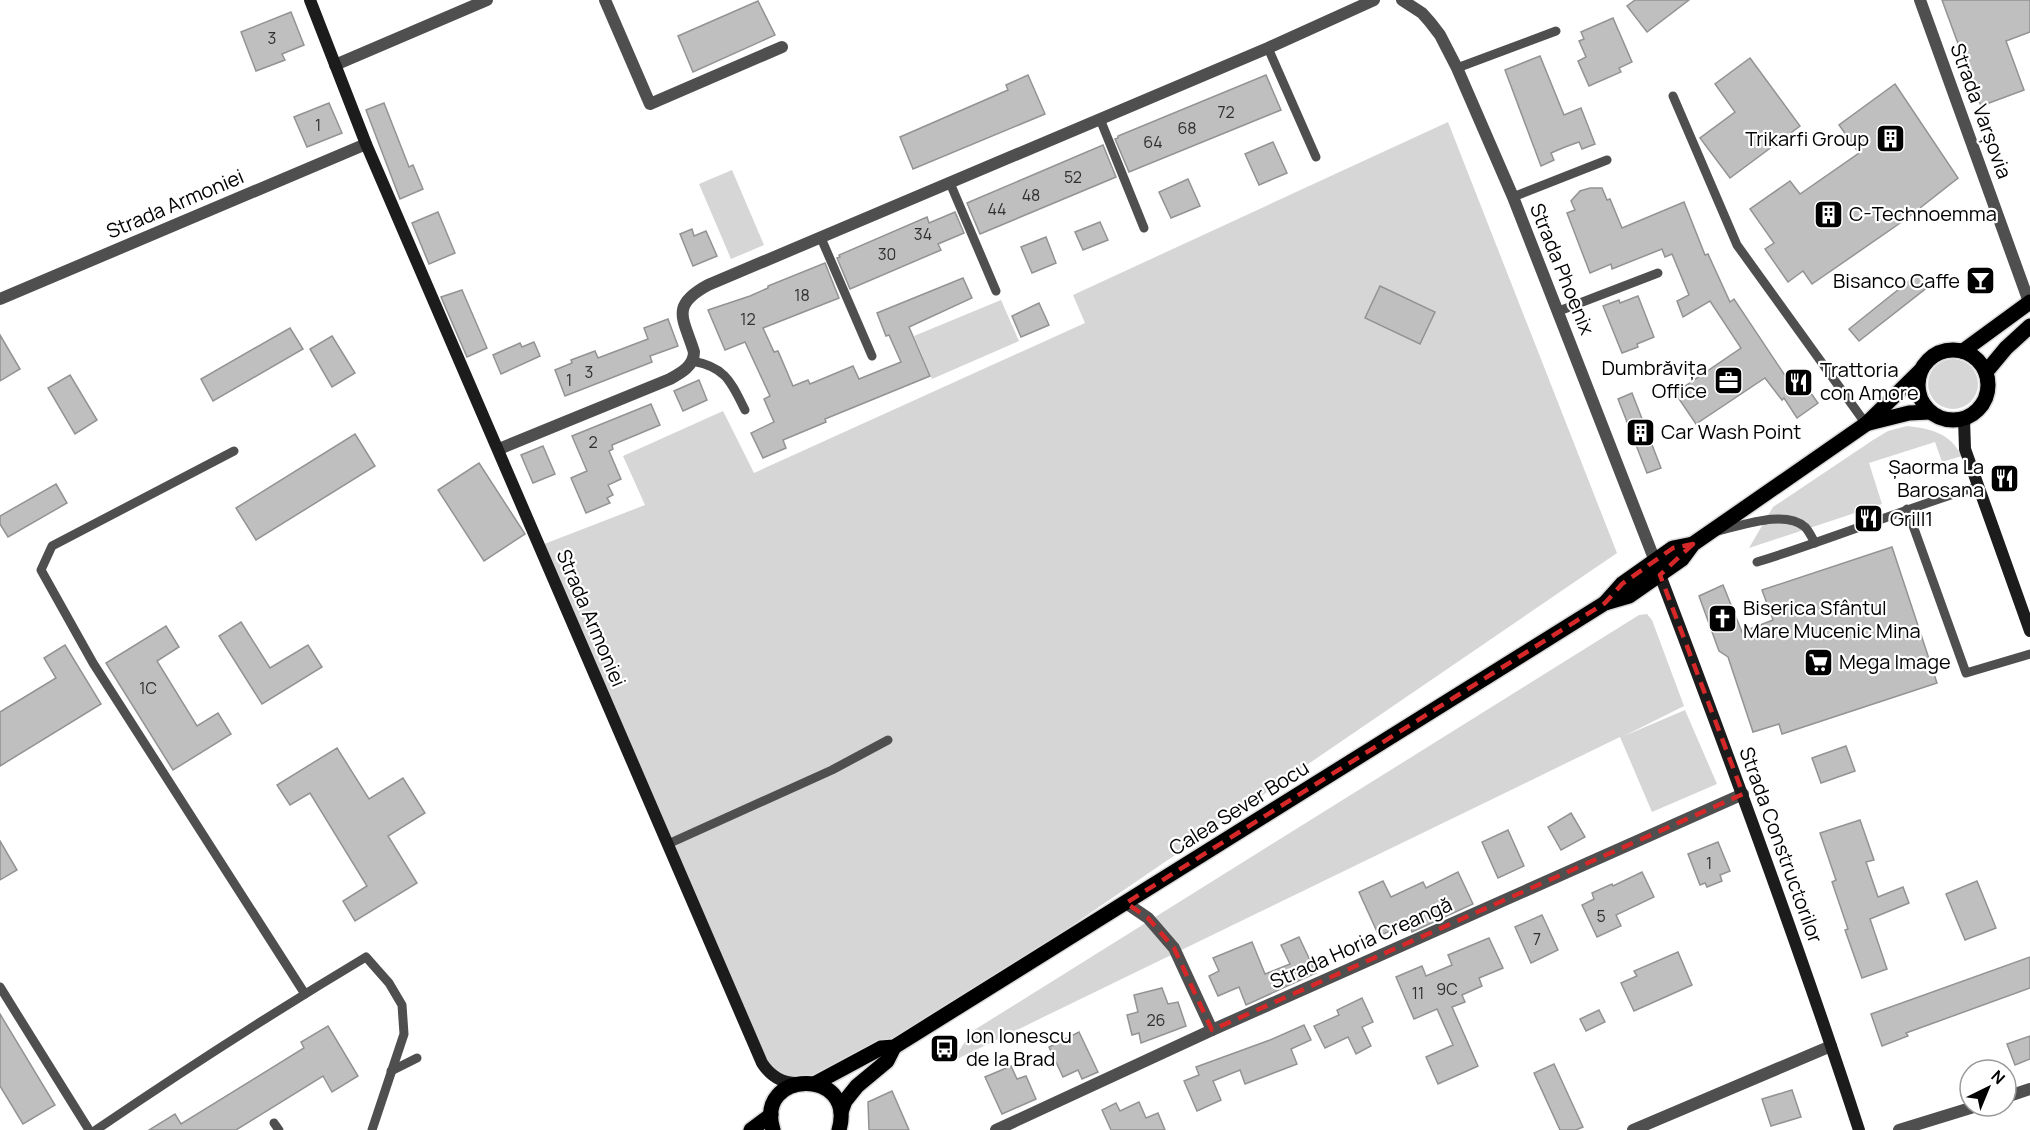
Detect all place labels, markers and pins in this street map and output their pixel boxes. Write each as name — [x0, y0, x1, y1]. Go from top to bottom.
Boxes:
building icon: Trikarfi Group — [1874, 123, 1906, 155]
place label: Trikarfi Group — [1745, 125, 1869, 152]
building icon: C-Technoemma — [1812, 198, 1844, 230]
place label: C-Technoemma — [1849, 200, 1997, 227]
bar icon: Bisanco Caffe — [1965, 265, 1997, 297]
place label: Bisanco Caffe — [1833, 267, 1960, 294]
place label: Dumbrăvița Office — [1601, 354, 1707, 404]
place label: Trattoria con Amore — [1820, 356, 1919, 406]
office icon: Dumbrăvița Office — [1712, 364, 1744, 396]
restaurant icon: Trattoria con Amore — [1783, 366, 1815, 398]
building icon: Car Wash Point — [1624, 416, 1656, 448]
place label: Car Wash Point — [1661, 418, 1801, 445]
place label: Șaorma La Barosana — [1888, 453, 1984, 503]
restaurant icon: Șaorma La Barosana — [1989, 463, 2021, 495]
restaurant icon: Grill1 — [1853, 503, 1885, 535]
place label: Grill1 — [1890, 505, 1933, 532]
place label: Biserica Sfântul Mare Mucenic Mina — [1743, 594, 1921, 644]
church icon: Biserica Sfântul Mare Mucenic Mina — [1706, 603, 1738, 635]
supermarket icon: Mega Image — [1802, 646, 1834, 678]
place label: Mega Image — [1839, 648, 1951, 675]
place label: Ion Ionescu de la Brad — [966, 1022, 1072, 1072]
bus stop icon: Ion Ionescu de la Brad — [929, 1032, 961, 1064]

